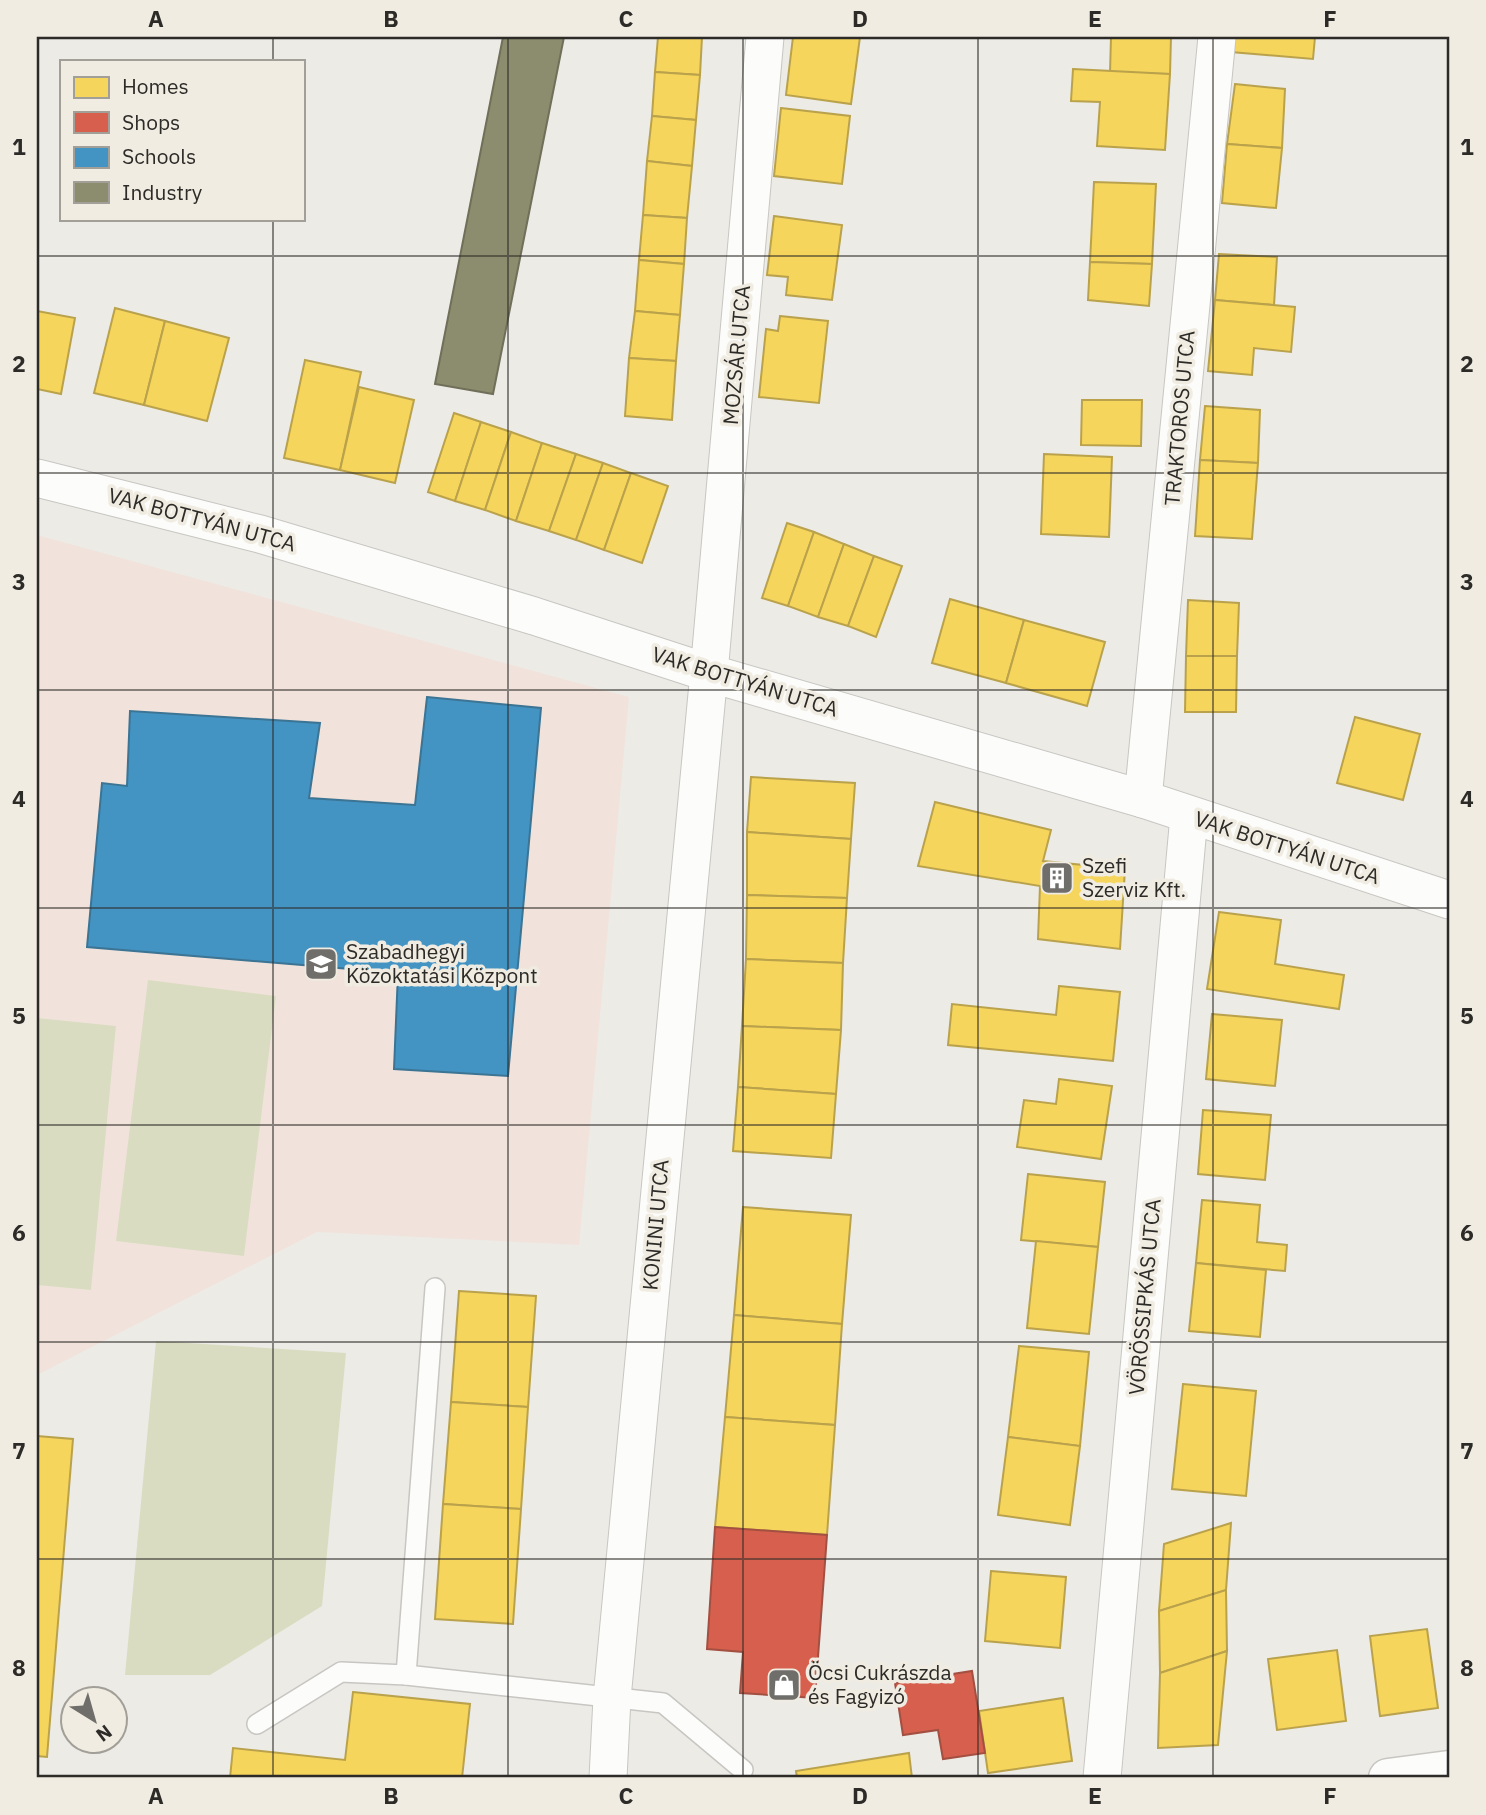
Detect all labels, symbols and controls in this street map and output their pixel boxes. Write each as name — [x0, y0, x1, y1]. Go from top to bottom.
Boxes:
text: A — [148, 3, 164, 33]
text: B — [383, 3, 399, 33]
text: C — [619, 3, 634, 33]
text: D — [852, 3, 868, 33]
text: E — [1088, 3, 1102, 33]
text: F — [1323, 3, 1337, 33]
legend — [60, 60, 304, 220]
text: Homes — [122, 72, 189, 100]
text: Shops — [122, 108, 180, 136]
text: 1 — [12, 131, 26, 161]
text: 1 — [1460, 131, 1474, 161]
text: Schools — [122, 142, 196, 170]
text: Industry — [122, 178, 203, 206]
street label: MOZSÁR UTCA — [716, 284, 756, 426]
street label: TRAKTOROS UTCA — [1157, 329, 1201, 507]
text: 2 — [12, 348, 26, 378]
text: 2 — [1460, 348, 1474, 378]
street label: VAK BOTTYÁN UTCA — [105, 480, 299, 558]
text: 3 — [12, 566, 26, 596]
text: 3 — [1460, 566, 1474, 596]
street label: VAK BOTTYÁN UTCA — [649, 639, 842, 723]
text: 4 — [12, 783, 26, 813]
text: 4 — [1460, 783, 1474, 813]
street label: VAK BOTTYÁN UTCA — [1191, 804, 1384, 890]
place label: Szefi Szerviz Kft. — [1082, 851, 1186, 903]
building icon: Szefi Szerviz Kft. — [1038, 859, 1076, 897]
place label: Szabadhegyi Közoktatási Központ — [346, 937, 538, 989]
school or university icon: Szabadhegyi Közoktatási Központ — [302, 945, 340, 983]
text: 5 — [12, 1000, 26, 1030]
text: 5 — [1460, 1000, 1474, 1030]
street label: KONINI UTCA — [635, 1158, 675, 1292]
street label: VÖRÖSSIPKÁS UTCA — [1121, 1198, 1167, 1396]
text: 6 — [12, 1217, 26, 1247]
text: 6 — [1460, 1217, 1474, 1247]
text: 7 — [12, 1435, 26, 1465]
text: 7 — [1460, 1435, 1474, 1465]
text: 8 — [12, 1652, 26, 1682]
text: 8 — [1460, 1652, 1474, 1682]
place label: Öcsi Cukrászda és Fagyizó — [808, 1658, 952, 1710]
shop icon: Öcsi Cukrászda és Fagyizó — [765, 1666, 803, 1704]
north arrow — [60, 1686, 130, 1756]
text: N — [92, 1720, 117, 1747]
text: A — [148, 1780, 164, 1810]
text: B — [383, 1780, 399, 1810]
text: C — [619, 1780, 634, 1810]
text: D — [852, 1780, 868, 1810]
text: E — [1088, 1780, 1102, 1810]
text: F — [1323, 1780, 1337, 1810]

